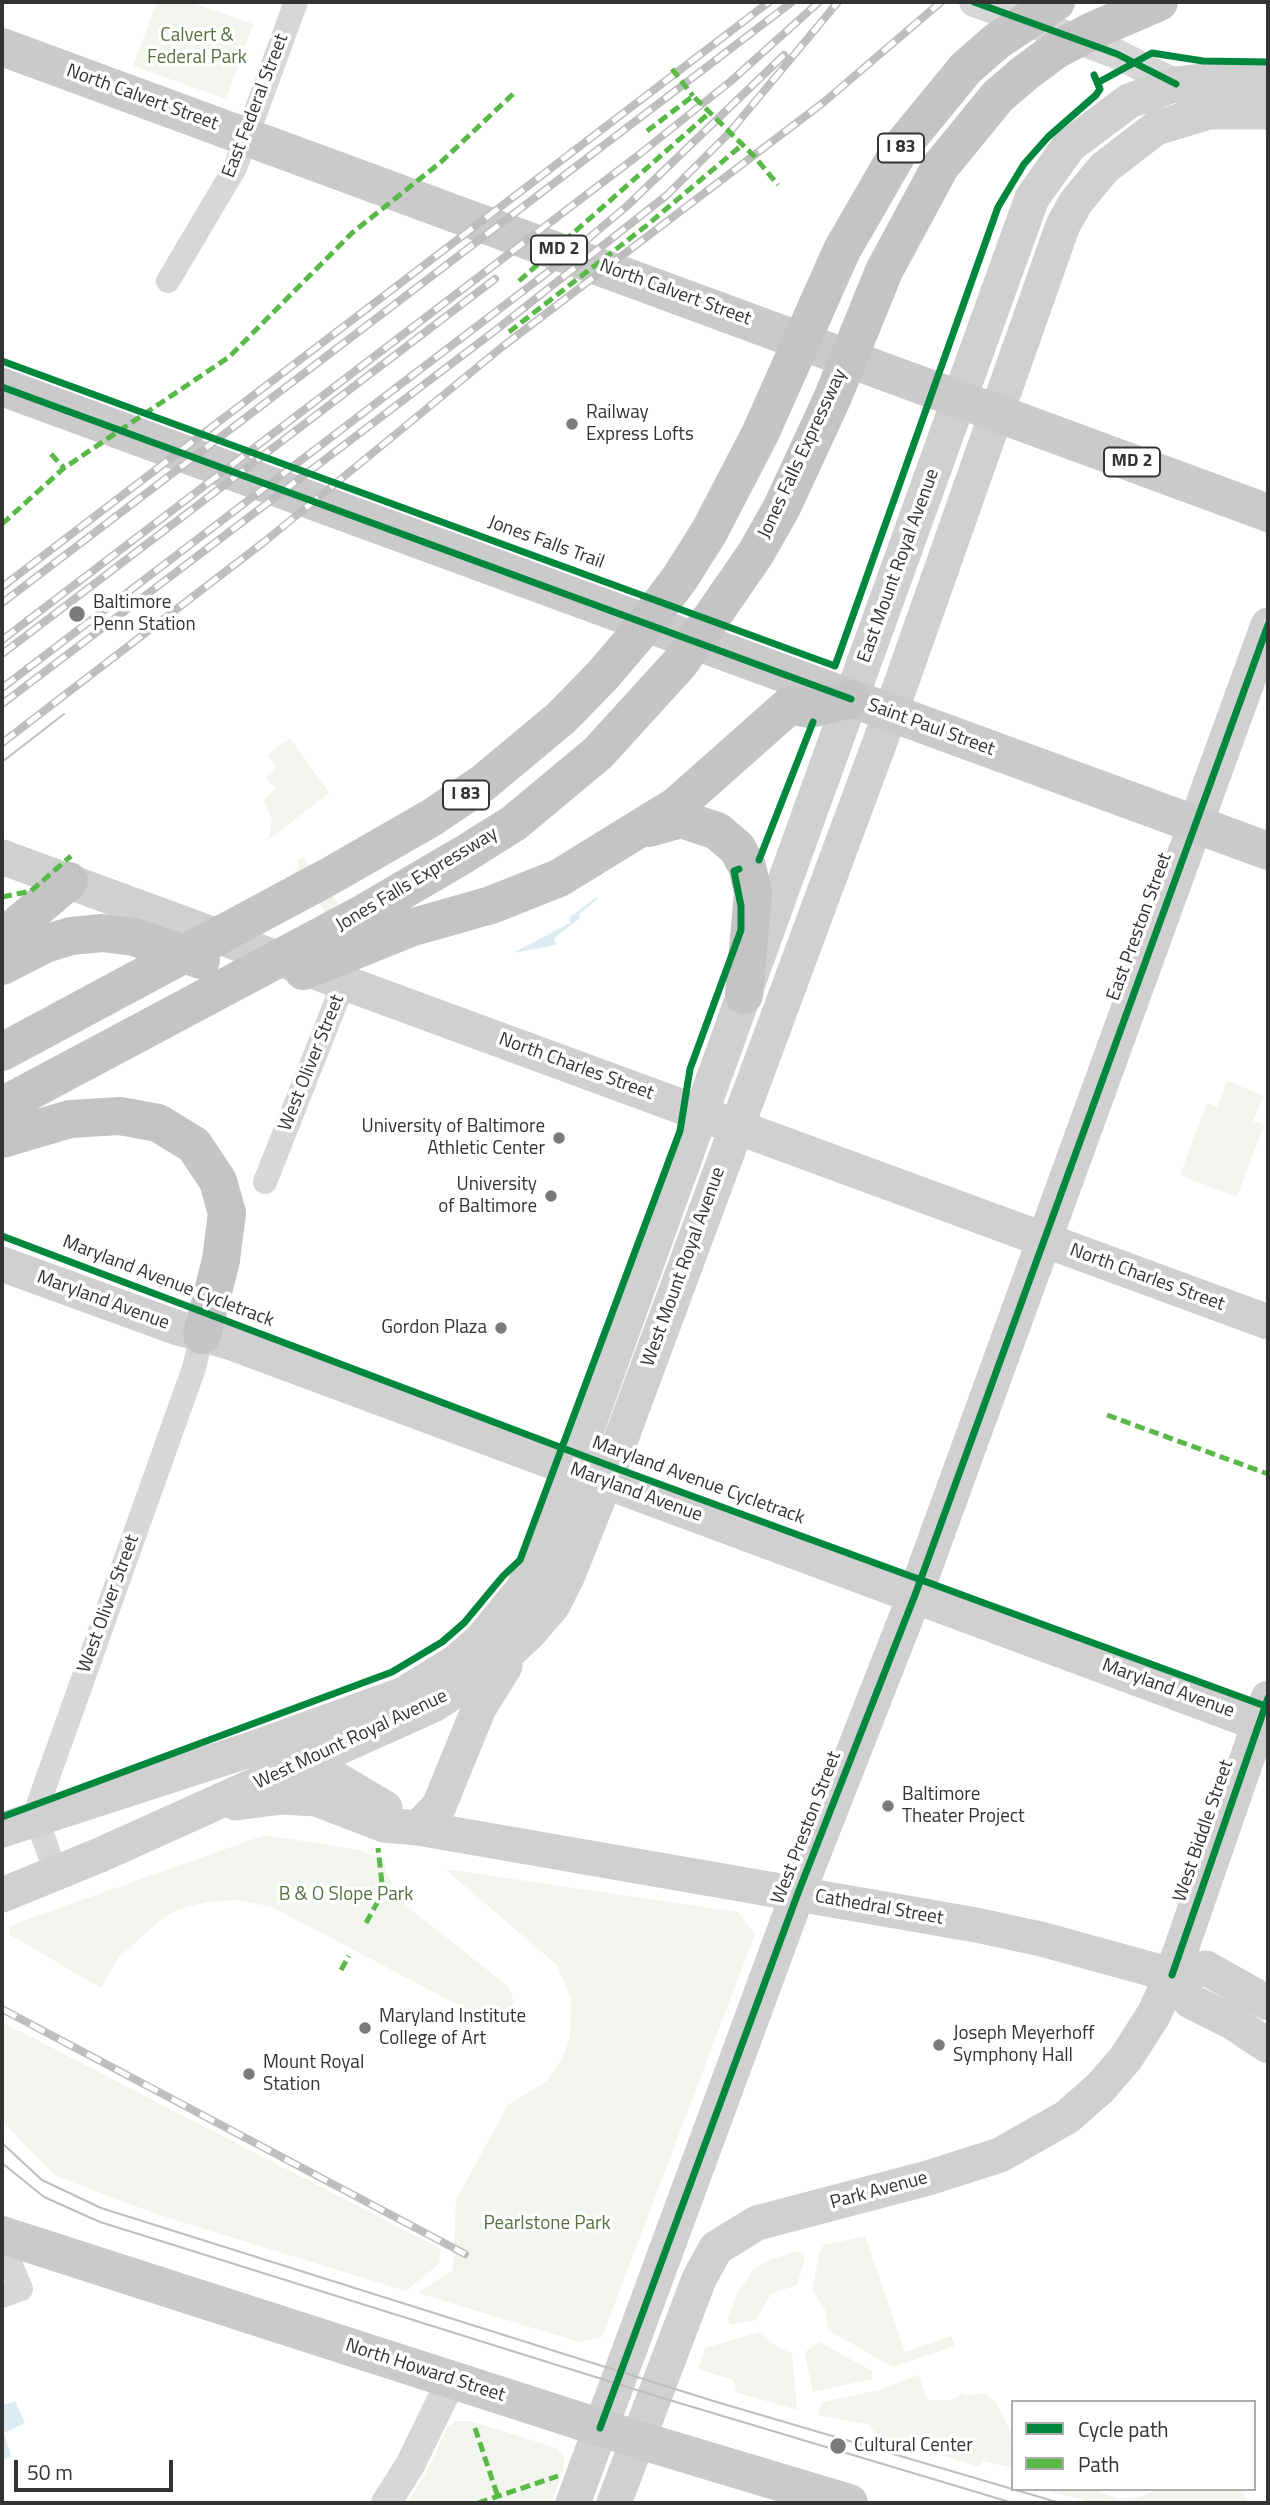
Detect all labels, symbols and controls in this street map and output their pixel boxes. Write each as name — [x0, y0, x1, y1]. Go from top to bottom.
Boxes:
park label: Calvert & Federal Park — [147, 25, 247, 69]
street label: East Federal Street — [218, 31, 294, 181]
street label: North Calvert Street — [63, 60, 221, 136]
road number: I 83 — [878, 134, 924, 162]
road number: MD 2 — [531, 236, 587, 264]
street label: North Calvert Street — [596, 255, 754, 331]
street label: Jones Falls Expressway — [754, 366, 852, 542]
place label: Railway Express Lofts — [586, 402, 694, 446]
marker: Railway Express Lofts — [564, 416, 580, 432]
road number: MD 2 — [1104, 448, 1160, 476]
street label: East Mount Royal Avenue — [853, 466, 945, 666]
street label: Jones Falls Trail — [485, 511, 607, 575]
place label: Baltimore Penn Station — [93, 592, 196, 636]
marker: Baltimore Penn Station — [67, 604, 87, 624]
street label: Saint Paul Street — [864, 694, 998, 762]
road number: I 83 — [443, 780, 489, 810]
street label: Jones Falls Expressway — [332, 823, 502, 937]
street label: East Preston Street — [1103, 850, 1177, 1004]
street label: West Oliver Street — [274, 991, 350, 1135]
street label: North Charles Street — [496, 1028, 656, 1106]
place label: University of Baltimore Athletic Center — [361, 1116, 545, 1160]
marker: University of Baltimore Athletic Center — [551, 1130, 567, 1146]
street label: West Mount Royal Avenue — [637, 1164, 731, 1370]
place label: University of Baltimore — [438, 1174, 537, 1218]
marker: University of Baltimore — [543, 1188, 559, 1204]
street label: Maryland Avenue Cycletrack — [59, 1231, 277, 1333]
street label: North Charles Street — [1067, 1239, 1227, 1317]
street label: Maryland Avenue — [34, 1267, 172, 1335]
place label: Gordon Plaza — [381, 1317, 487, 1339]
marker: Gordon Plaza — [493, 1320, 509, 1336]
street label: Maryland Avenue Cycletrack — [589, 1432, 807, 1530]
street label: Maryland Avenue — [567, 1459, 705, 1527]
street label: West Oliver Street — [73, 1532, 145, 1676]
street label: Maryland Avenue — [1099, 1655, 1237, 1723]
street label: West Mount Royal Avenue — [251, 1685, 451, 1795]
street label: West Preston Street — [767, 1748, 847, 1908]
street label: West Biddle Street — [1169, 1757, 1239, 1905]
place label: Baltimore Theater Project — [902, 1784, 1025, 1828]
marker: Baltimore Theater Project — [880, 1798, 896, 1814]
park label: B & O Slope Park — [279, 1884, 413, 1906]
street label: Cathedral Street — [813, 1885, 945, 1931]
place label: Maryland Institute College of Art — [379, 2006, 526, 2050]
marker: Maryland Institute College of Art — [357, 2020, 373, 2036]
place label: Joseph Meyerhoff Symphony Hall — [953, 2023, 1095, 2067]
marker: Joseph Meyerhoff Symphony Hall — [931, 2037, 947, 2053]
place label: Mount Royal Station — [263, 2052, 364, 2096]
marker: Mount Royal Station — [241, 2066, 257, 2082]
street label: Park Avenue — [828, 2167, 930, 2215]
park label: Pearlstone Park — [483, 2213, 611, 2235]
street label: North Howard Street — [342, 2334, 508, 2408]
legend — [1011, 2400, 1256, 2491]
text: Cycle path — [1078, 2413, 1169, 2445]
place label: Cultural Center — [854, 2435, 973, 2457]
marker: Cultural Center — [828, 2436, 848, 2456]
scale bar — [18, 2446, 177, 2490]
text: Path — [1078, 2448, 1120, 2480]
text: 50 m — [27, 2456, 73, 2488]

